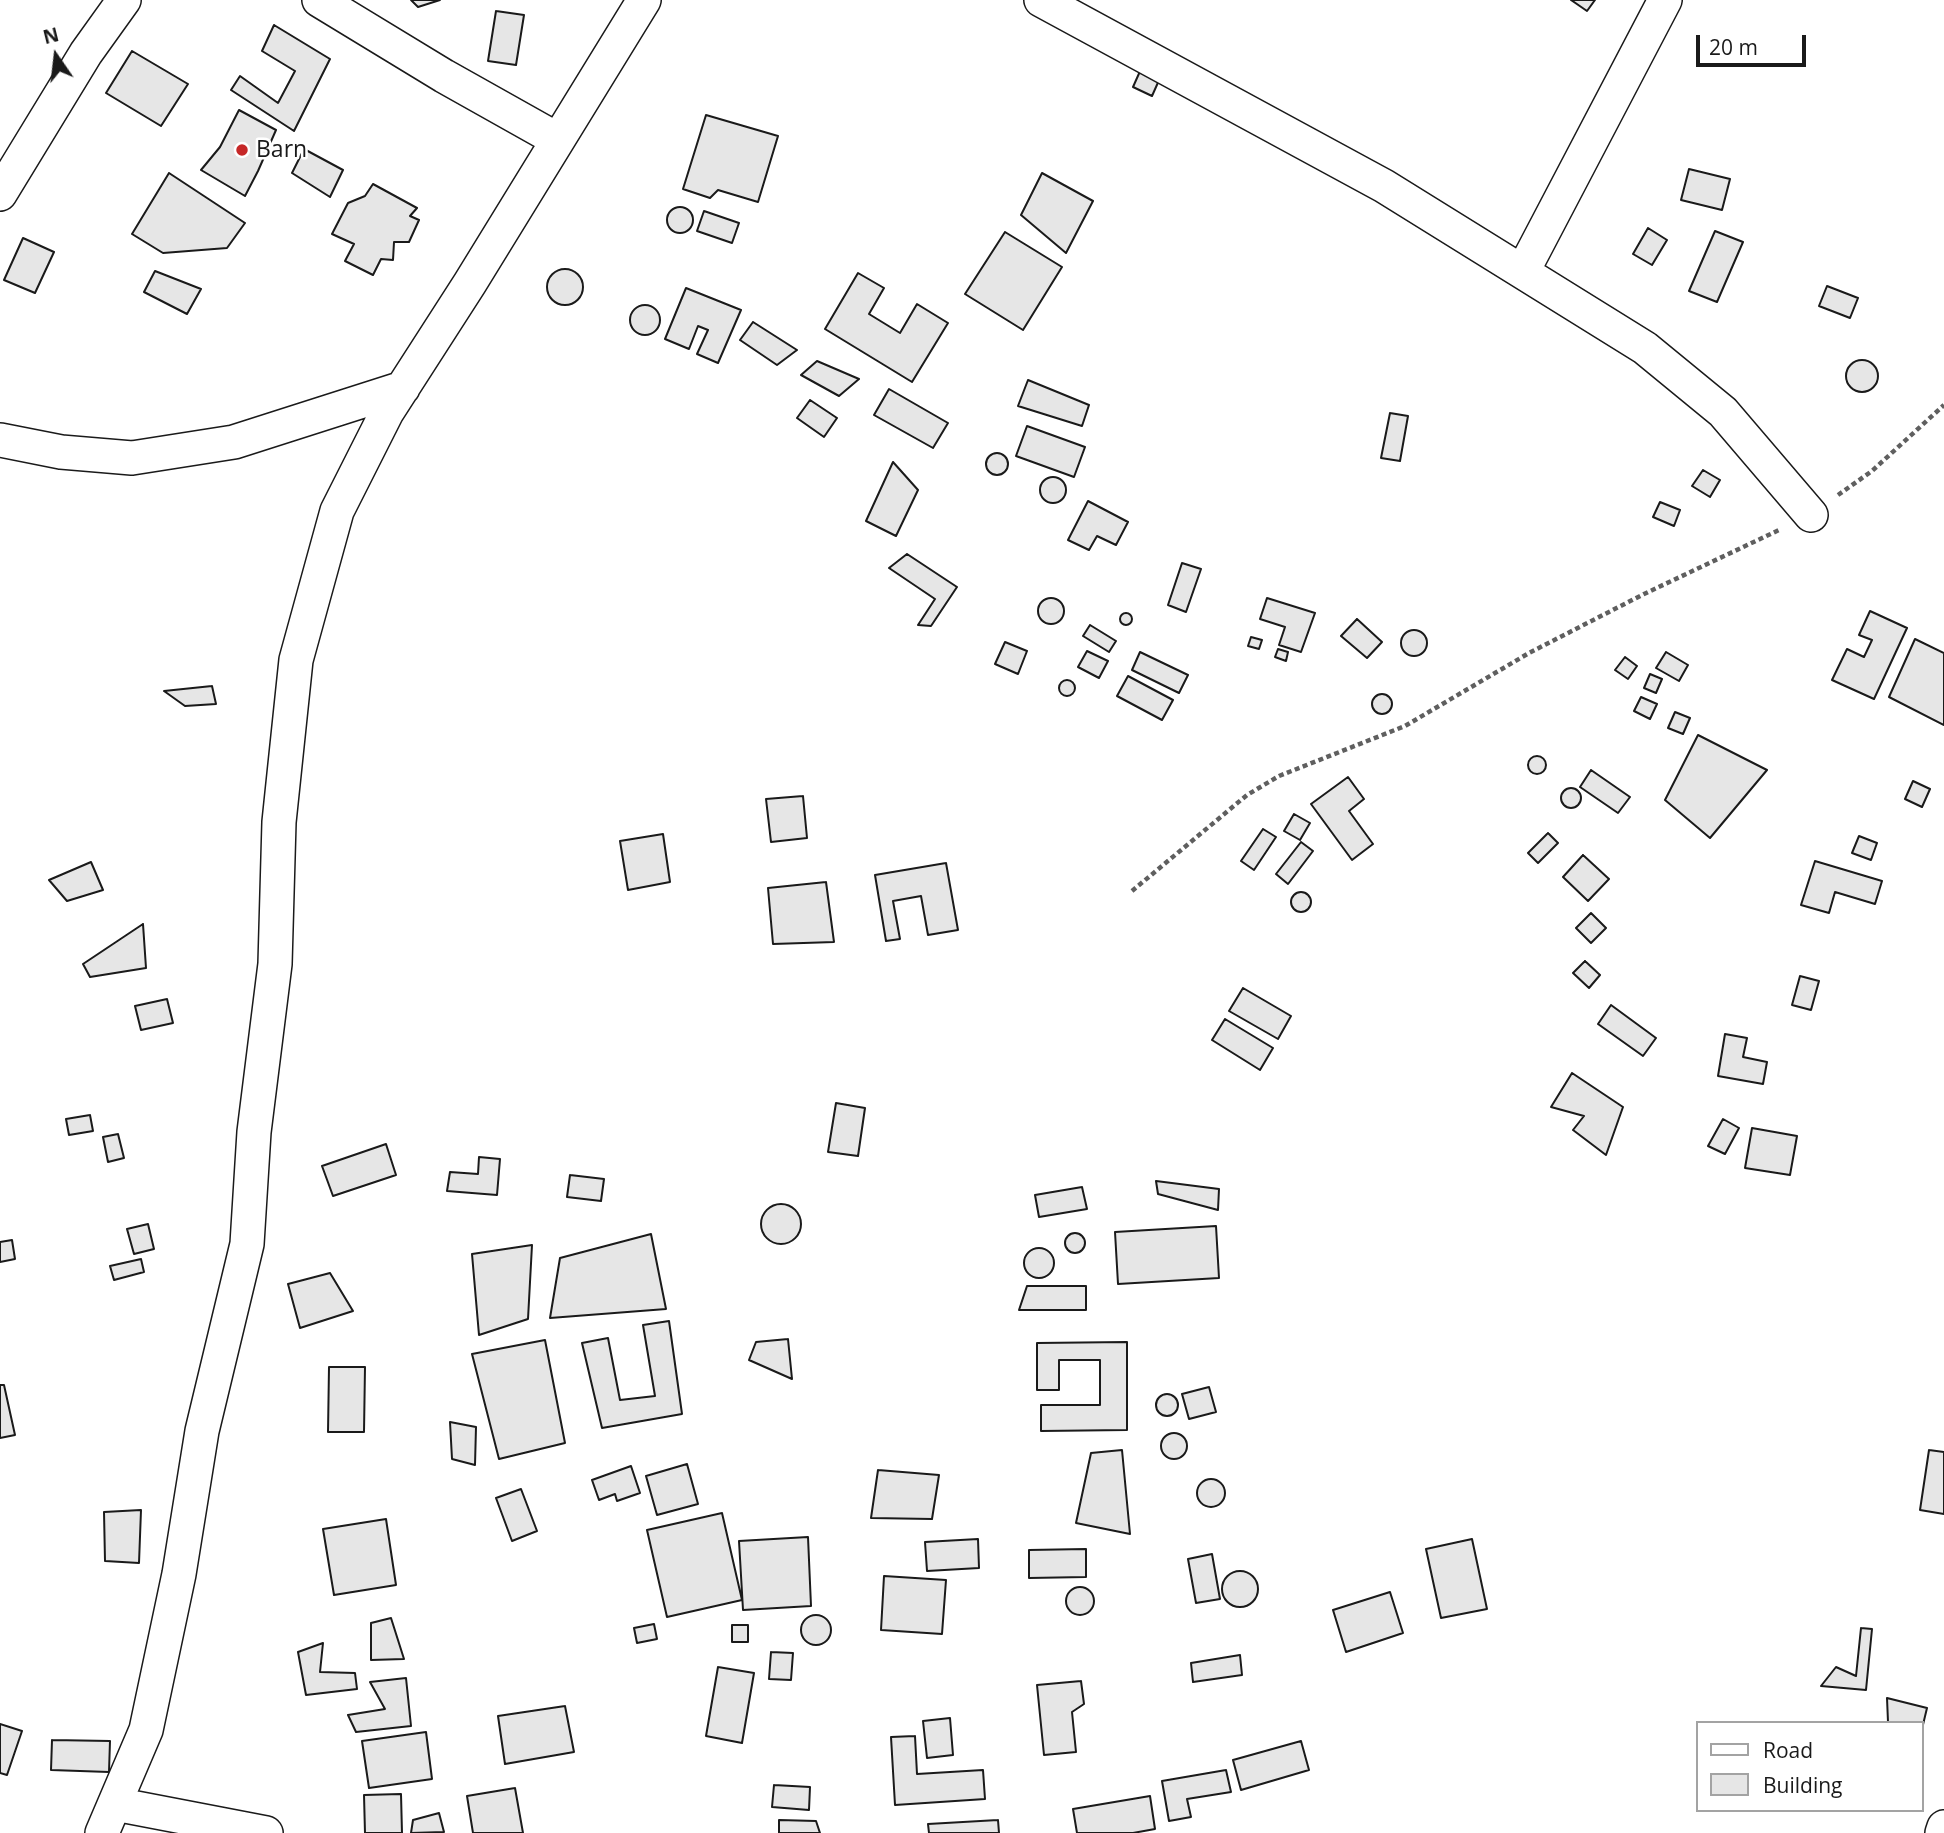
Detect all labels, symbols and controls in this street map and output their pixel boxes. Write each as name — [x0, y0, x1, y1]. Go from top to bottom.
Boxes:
north arrow — [21, 21, 91, 91]
text: N — [40, 21, 62, 50]
scale bar — [1699, 21, 1809, 65]
text: 20 m — [1709, 33, 1758, 61]
place label: Barn — [256, 136, 307, 164]
marker: Barn — [234, 142, 250, 158]
legend — [1696, 1721, 1923, 1812]
text: Road — [1763, 1736, 1813, 1764]
text: Building — [1763, 1771, 1842, 1799]

